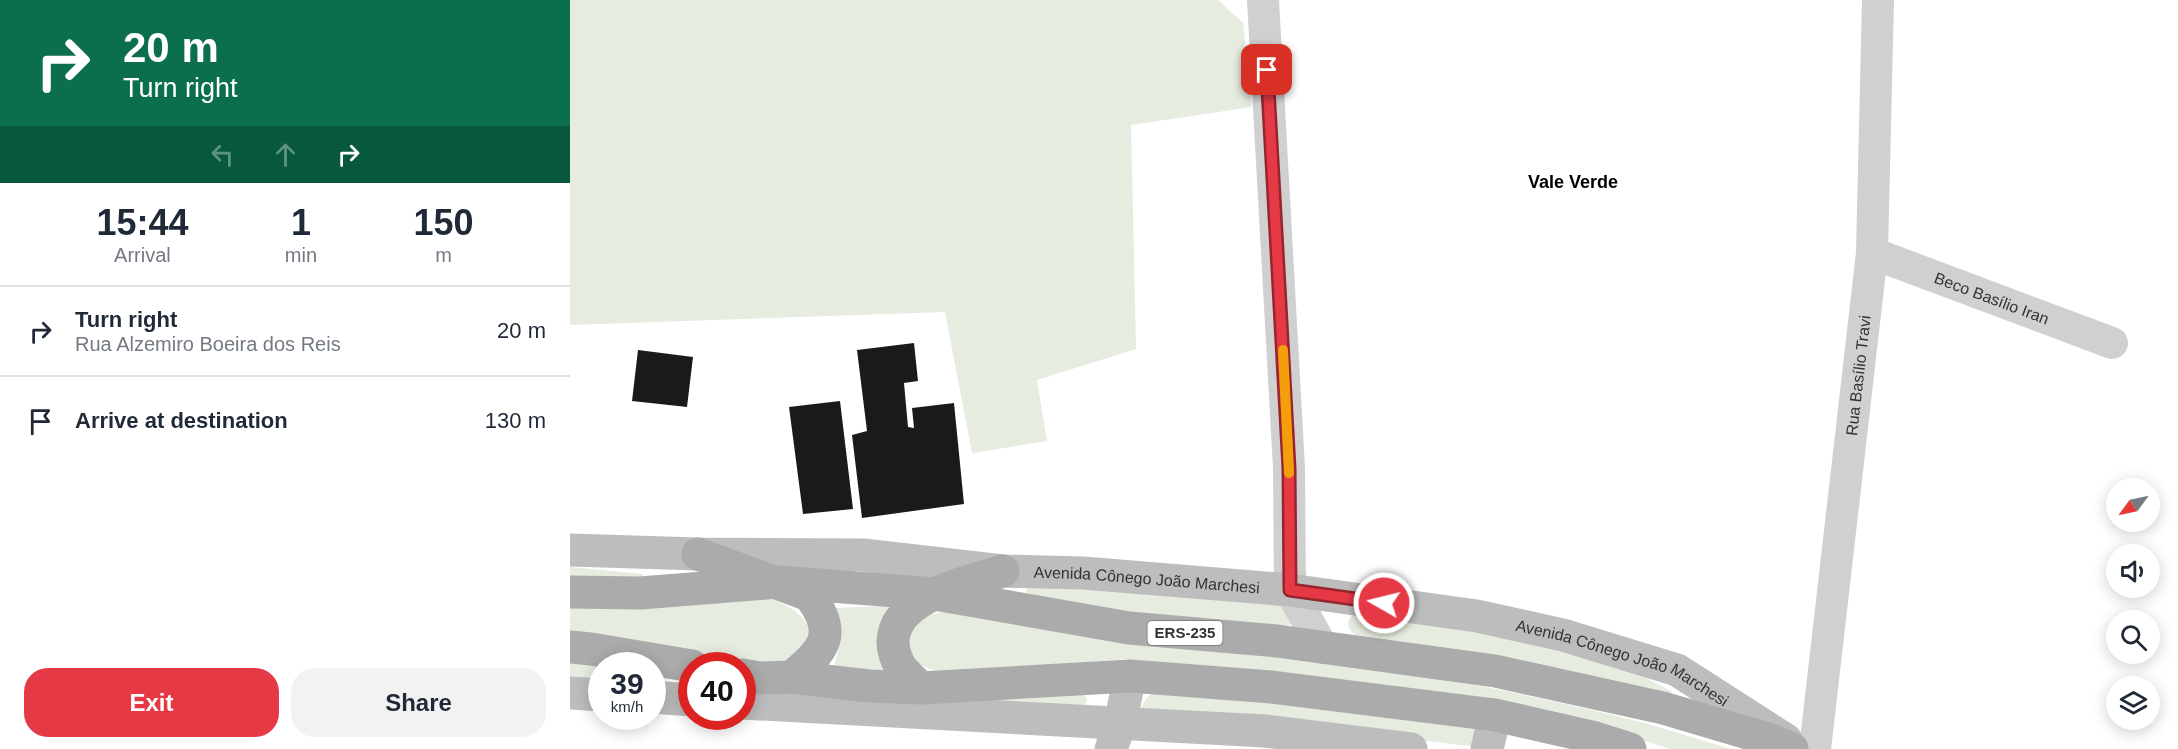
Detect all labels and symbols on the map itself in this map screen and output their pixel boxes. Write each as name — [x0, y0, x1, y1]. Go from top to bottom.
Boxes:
pin — [1241, 44, 1292, 95]
district label: Vale Verde — [1528, 172, 1618, 192]
street label: Beco Basílio Iran — [1932, 269, 2051, 328]
street label: Rua Basílio Travi — [1843, 314, 1874, 437]
north arrow — [2106, 478, 2160, 532]
street label: Avenida Cônego João Marchesi — [1033, 564, 1260, 596]
position arrow — [1352, 571, 1416, 635]
street label: Avenida Cônego João Marchesi — [1514, 617, 1731, 710]
road number: ERS-235 — [1148, 621, 1222, 645]
speed limit sign: 40 — [678, 652, 756, 730]

